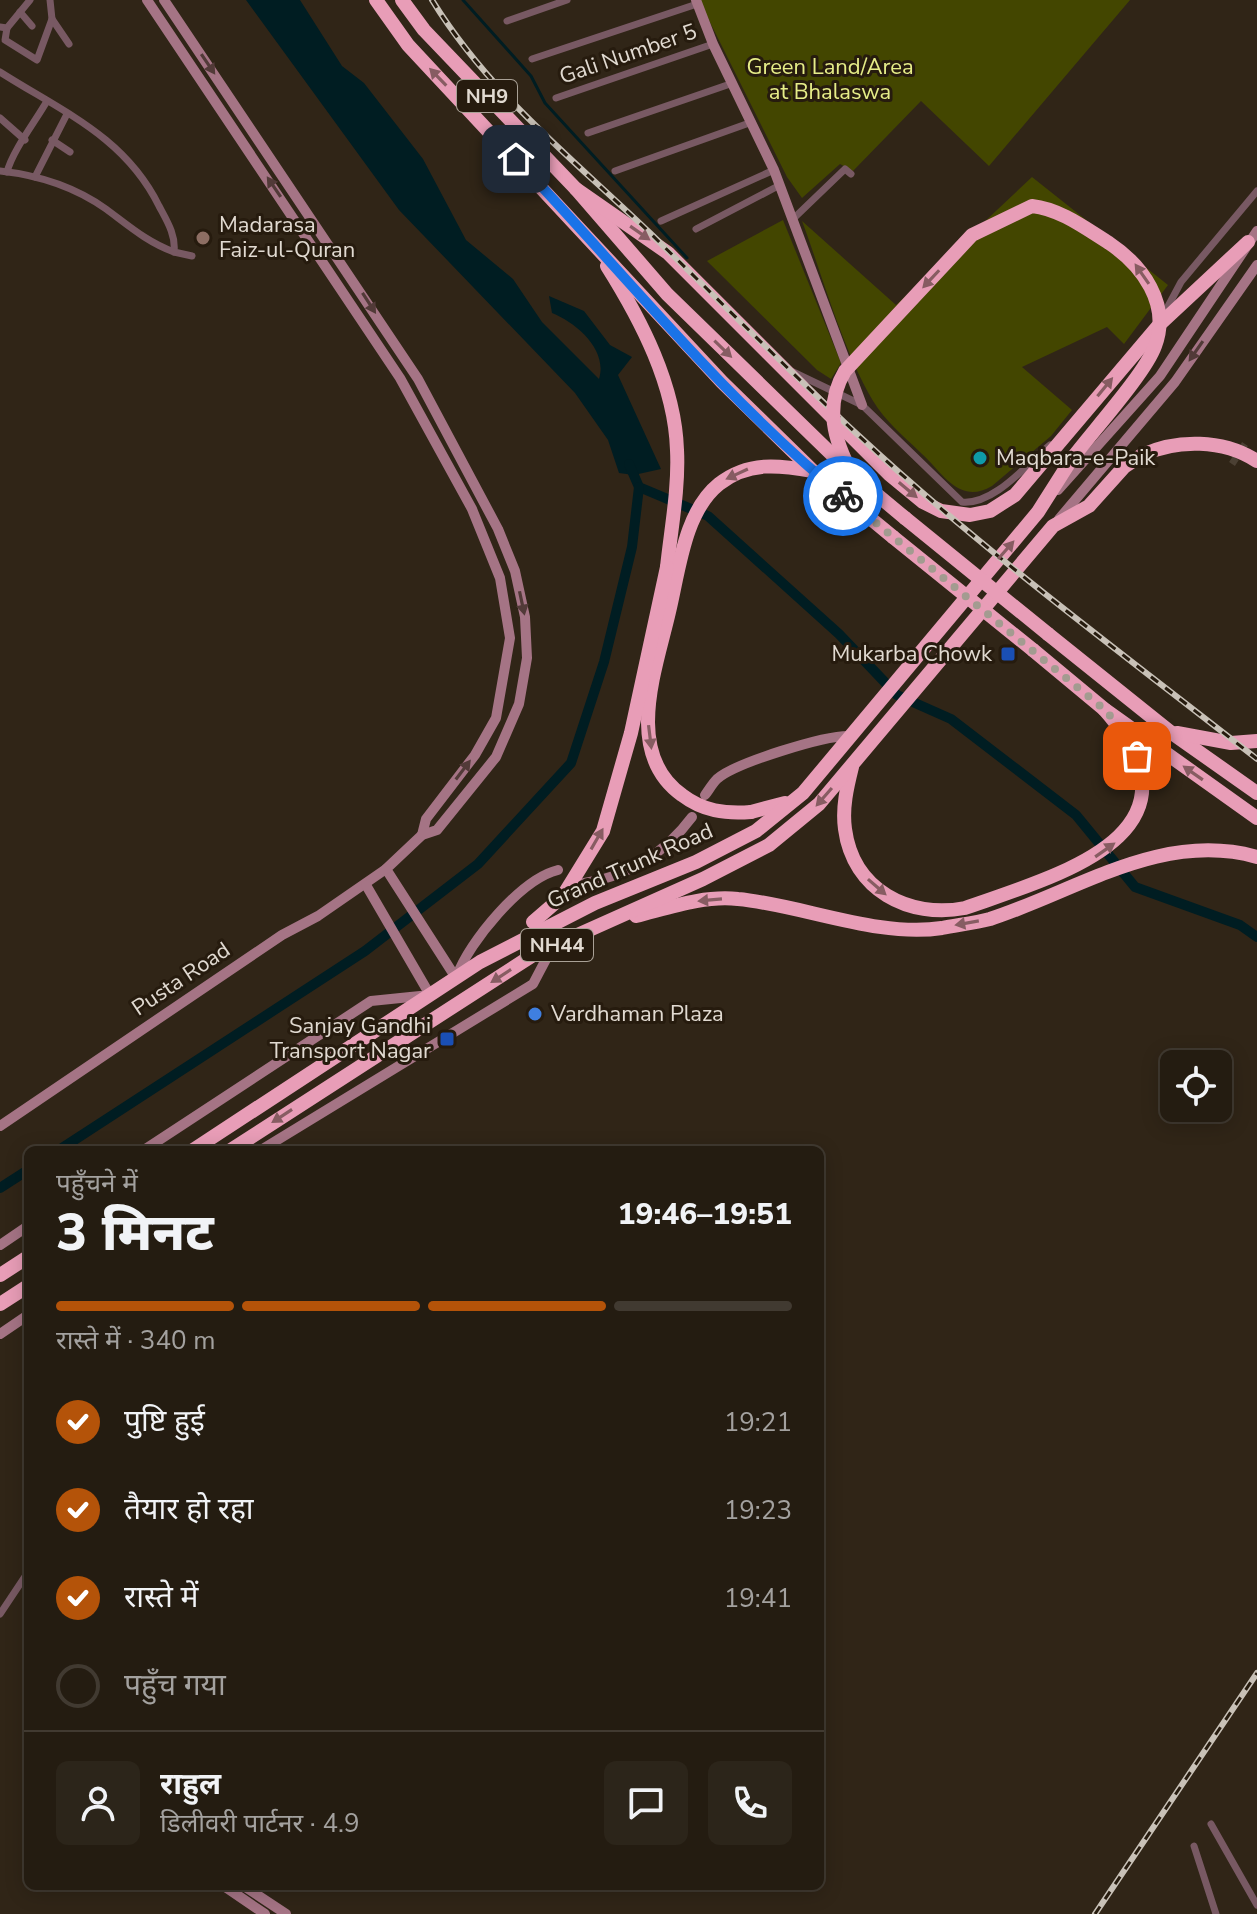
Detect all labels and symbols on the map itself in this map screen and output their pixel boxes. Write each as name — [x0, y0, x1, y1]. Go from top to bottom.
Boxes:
street label: Gali Number 5 — [555, 16, 701, 92]
park label: Green Land/Area at Bhalaswa — [746, 52, 914, 107]
one-way arrow — [201, 54, 216, 75]
one-way arrow — [430, 68, 448, 87]
road number: NH9 — [457, 80, 517, 112]
pin — [482, 125, 550, 193]
one-way arrow — [267, 177, 282, 198]
place label: Madarasa Faiz-ul-Quran — [219, 210, 355, 265]
one-way arrow — [629, 225, 650, 240]
marker: Madarasa Faiz-ul-Quran — [194, 229, 212, 247]
one-way arrow — [1135, 264, 1150, 285]
one-way arrow — [922, 269, 940, 288]
one-way arrow — [361, 293, 376, 314]
one-way arrow — [713, 339, 732, 357]
one-way arrow — [1189, 341, 1204, 362]
one-way arrow — [1096, 377, 1113, 397]
place label: Maqbara-e-Paik — [996, 443, 1156, 473]
marker: Maqbara-e-Paik — [971, 449, 989, 467]
courier — [803, 456, 883, 536]
one-way arrow — [725, 467, 749, 481]
one-way arrow — [898, 481, 918, 498]
one-way arrow — [997, 541, 1014, 561]
one-way arrow — [516, 590, 529, 615]
place label: Mukarba Chowk — [831, 639, 993, 669]
marker: Mukarba Chowk — [999, 645, 1017, 663]
pin — [1103, 722, 1171, 790]
one-way arrow — [644, 725, 657, 750]
one-way arrow — [455, 760, 471, 780]
one-way arrow — [1183, 766, 1204, 781]
one-way arrow — [815, 787, 833, 806]
street label: Grand Trunk Road — [542, 816, 718, 916]
one-way arrow — [590, 828, 604, 850]
one-way arrow — [1094, 843, 1115, 858]
one-way arrow — [866, 878, 886, 895]
one-way arrow — [697, 894, 722, 907]
one-way arrow — [954, 918, 979, 930]
road number: NH44 — [521, 929, 593, 961]
street label: Pusta Road — [126, 935, 236, 1023]
one-way arrow — [490, 968, 511, 983]
place label: Vardhaman Plaza — [550, 999, 724, 1029]
marker: Vardhaman Plaza — [526, 1005, 544, 1023]
place label: Sanjay Gandhi Transport Nagar — [270, 1011, 431, 1066]
marker: Sanjay Gandhi Transport Nagar — [438, 1030, 456, 1048]
one-way arrow — [271, 1108, 292, 1123]

